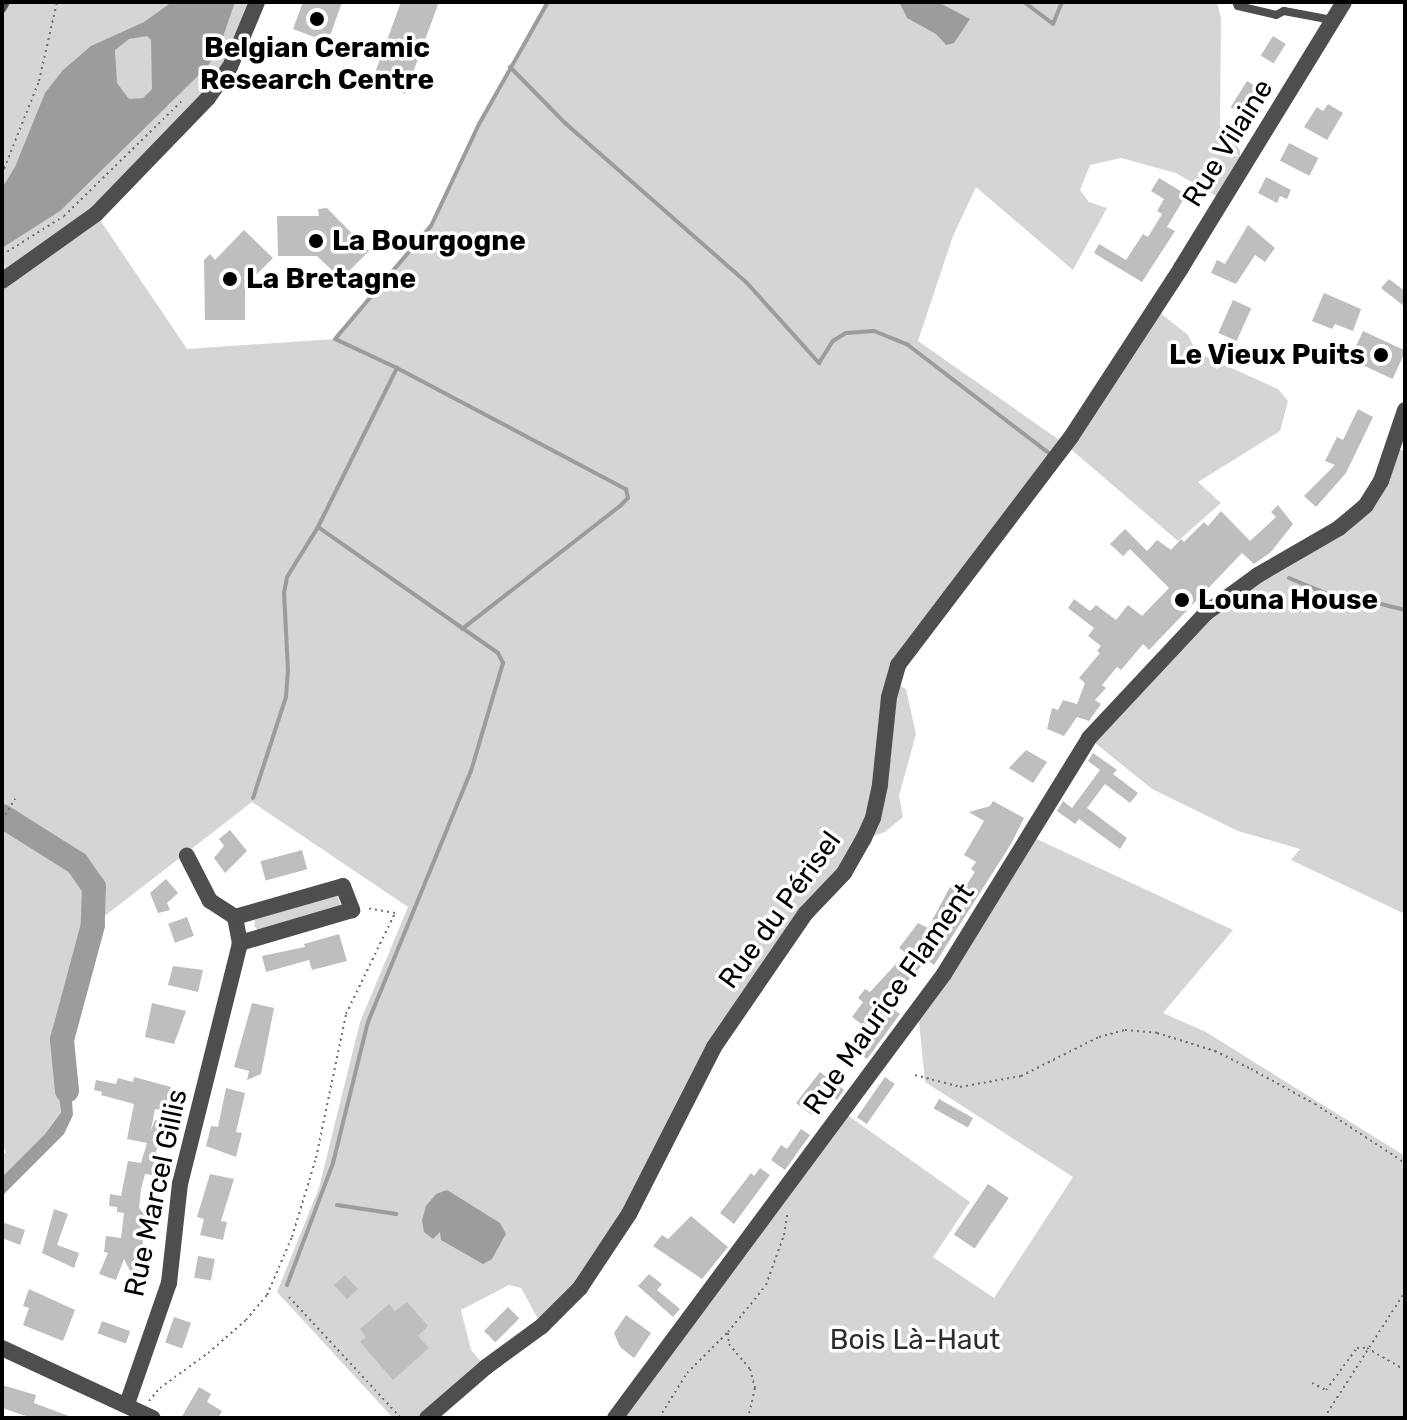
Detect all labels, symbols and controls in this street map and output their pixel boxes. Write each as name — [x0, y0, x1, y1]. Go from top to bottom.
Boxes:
marker: Belgian Ceramic Research Centre — [308, 10, 326, 28]
place label: Belgian Ceramic Research Centre — [200, 31, 434, 97]
street label: Rue Vilaine — [1175, 73, 1281, 213]
place label: La Bourgogne — [332, 224, 526, 258]
marker: La Bourgogne — [307, 232, 325, 250]
place label: La Bretagne — [246, 262, 416, 296]
marker: La Bretagne — [221, 270, 239, 288]
place label: Le Vieux Puits — [1168, 338, 1365, 372]
marker: Le Vieux Puits — [1372, 346, 1390, 364]
place label: Louna House — [1198, 583, 1378, 617]
marker: Louna House — [1173, 591, 1191, 609]
street label: Rue du Périsel — [712, 825, 848, 995]
street label: Rue Maurice Flament — [796, 877, 982, 1121]
street label: Rue Marcel Gillis — [118, 1086, 194, 1300]
park label: Bois Là-Haut — [830, 1323, 1000, 1357]

